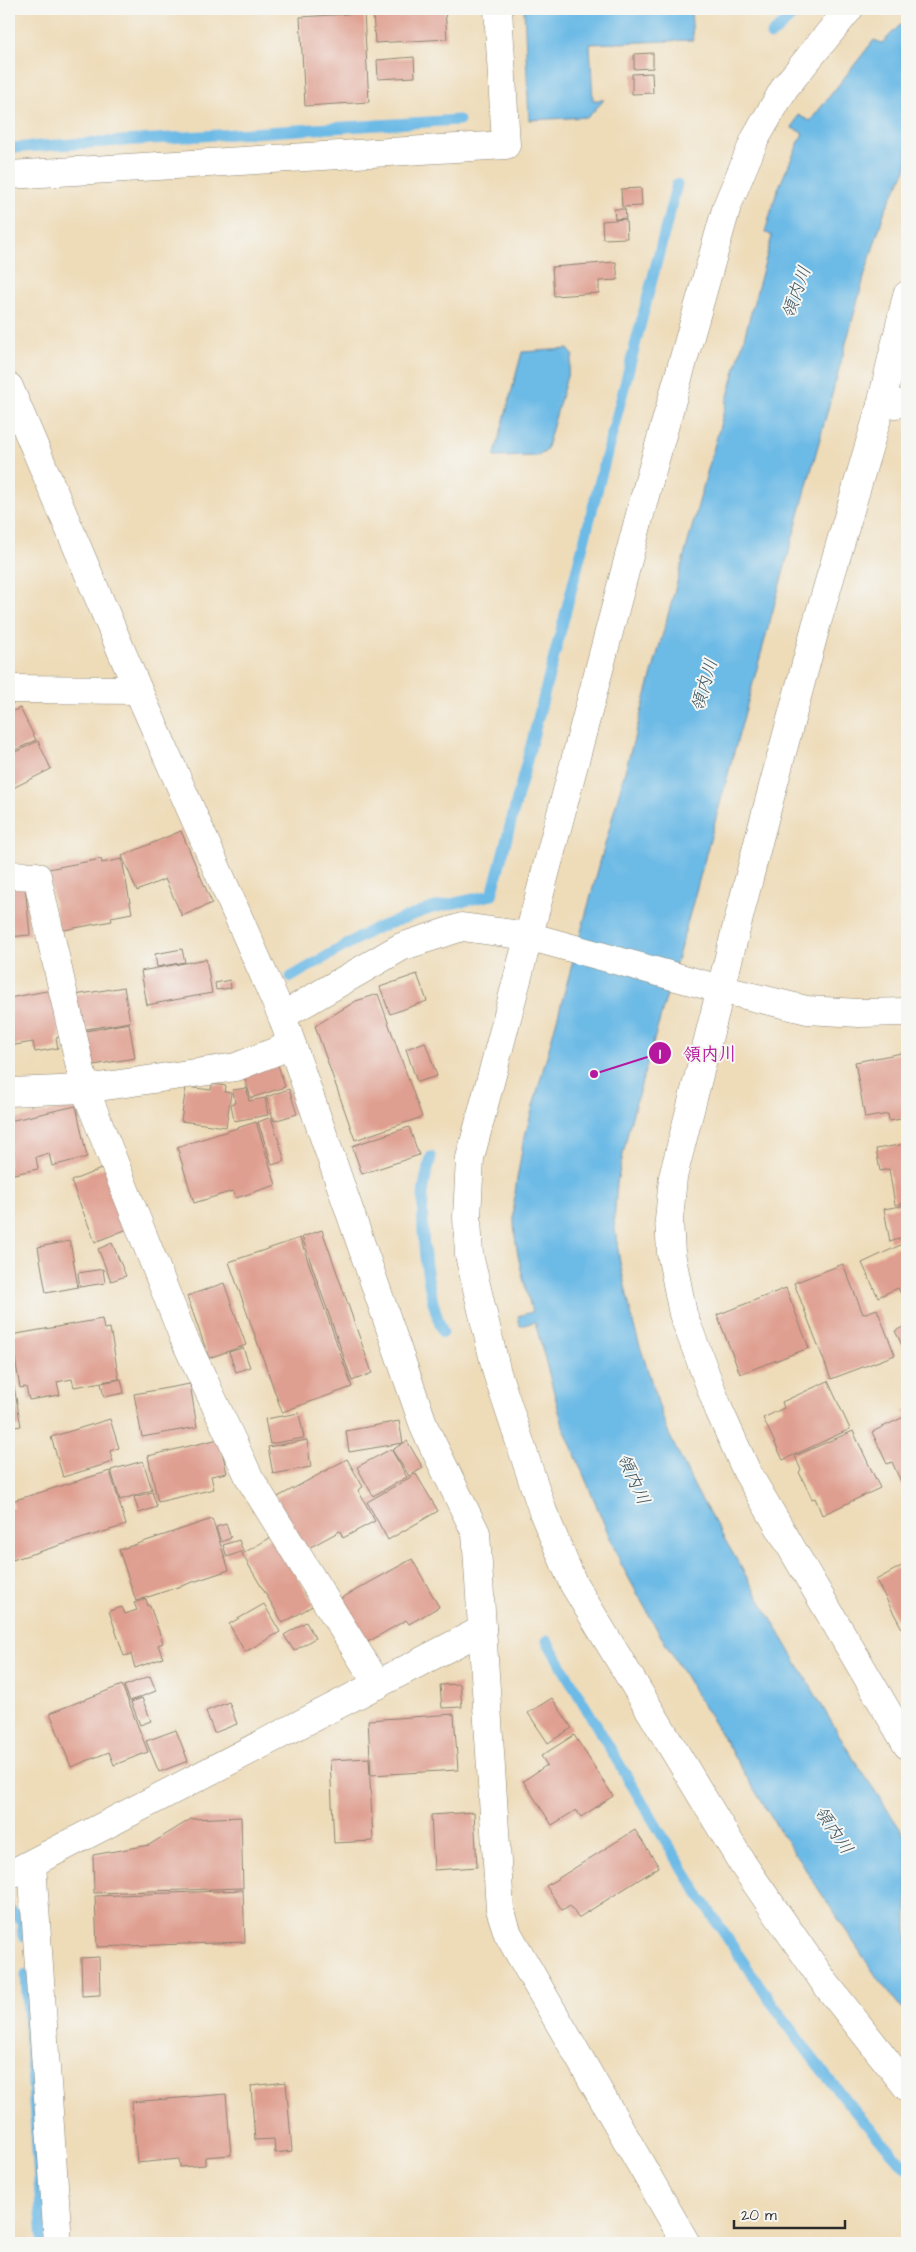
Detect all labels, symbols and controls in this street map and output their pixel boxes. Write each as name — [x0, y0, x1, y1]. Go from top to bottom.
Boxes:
water label: 領内川 — [775, 263, 817, 322]
water label: 領内川 — [685, 656, 724, 715]
callout: 領内川 — [648, 1037, 747, 1070]
text: 領内川 — [683, 1042, 737, 1067]
text: 1 — [659, 1044, 661, 1065]
water label: 領内川 — [611, 1449, 656, 1509]
water label: 領内川 — [808, 1801, 859, 1860]
scale bar — [734, 2197, 845, 2229]
text: 20 m — [741, 2205, 777, 2226]

